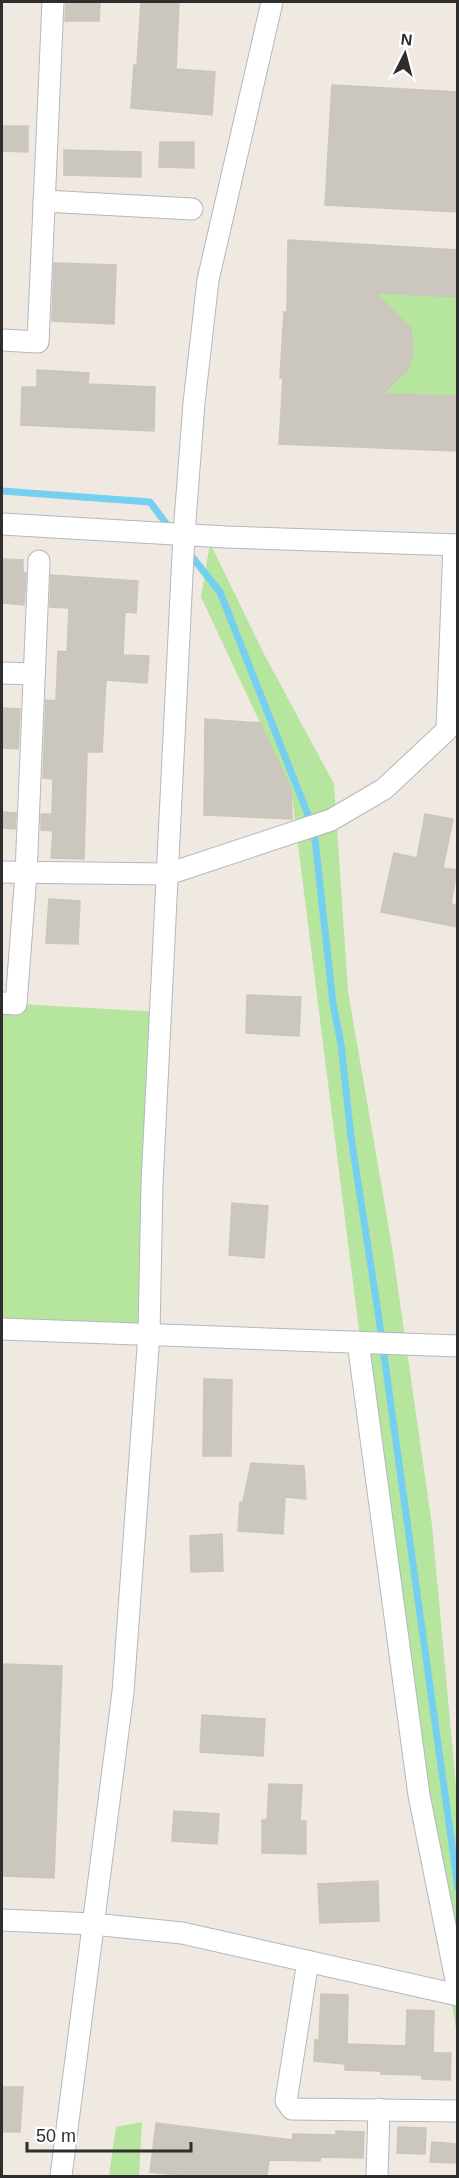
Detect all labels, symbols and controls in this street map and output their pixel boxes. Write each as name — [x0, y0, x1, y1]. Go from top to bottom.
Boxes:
north arrow — [375, 24, 435, 84]
text: N — [400, 31, 413, 49]
scale bar — [27, 2115, 190, 2153]
text: 50 m — [36, 2126, 76, 2146]

